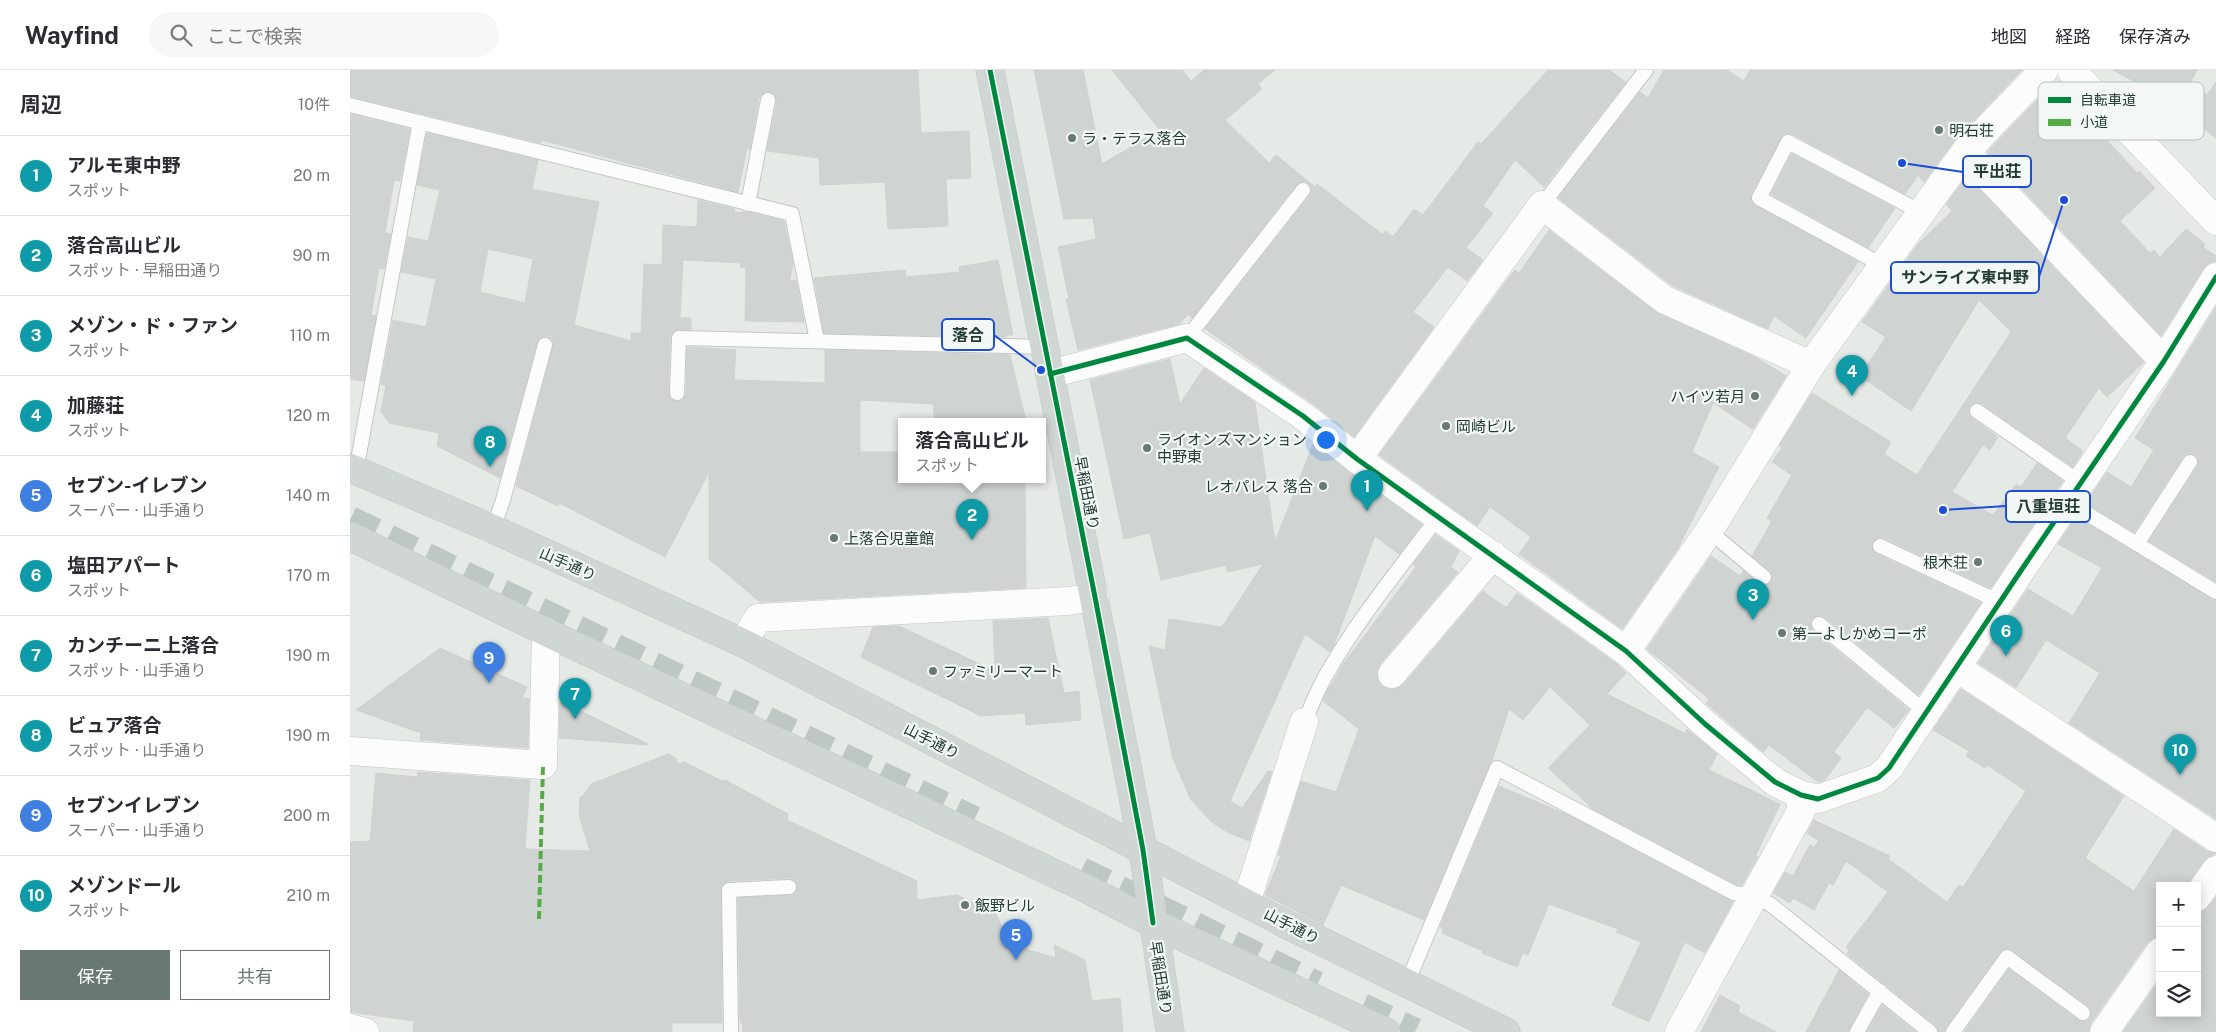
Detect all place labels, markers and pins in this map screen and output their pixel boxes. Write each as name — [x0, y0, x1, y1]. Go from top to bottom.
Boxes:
place label: 明石荘 — [1949, 122, 1994, 139]
marker: 明石荘 — [1933, 124, 1945, 136]
place label: ラ・テラス落合 — [1082, 130, 1187, 147]
marker: ラ・テラス落合 — [1066, 132, 1078, 144]
callout: 平出荘 — [1963, 156, 2031, 187]
callout: サンライズ東中野 — [1891, 262, 2039, 293]
callout: 落合 — [942, 319, 994, 350]
pin: 4 — [1836, 355, 1868, 396]
place label: ハイツ若月 — [1670, 388, 1745, 405]
marker: ハイツ若月 — [1749, 390, 1761, 402]
place label: 岡崎ビル — [1456, 418, 1516, 435]
marker: 岡崎ビル — [1440, 420, 1452, 432]
pin: 8 — [474, 426, 506, 467]
place label: ライオンズマンション 中野東 — [1157, 431, 1307, 465]
marker: ライオンズマンション 中野東 — [1141, 442, 1153, 454]
pin: 1 — [1351, 470, 1383, 511]
place label: レオパレス 落合 — [1204, 478, 1313, 495]
marker: レオパレス 落合 — [1317, 480, 1329, 492]
callout: 八重垣荘 — [2006, 491, 2090, 522]
pin: 2 — [956, 499, 988, 540]
place label: 上落合児童館 — [844, 530, 934, 547]
marker: 上落合児童館 — [828, 532, 840, 544]
place label: 根木荘 — [1923, 554, 1968, 571]
marker: 根木荘 — [1972, 556, 1984, 568]
pin: 3 — [1737, 579, 1769, 620]
pin: 6 — [1990, 615, 2022, 656]
place label: 第一よしかめコーポ — [1792, 625, 1927, 642]
marker: 第一よしかめコーポ — [1776, 627, 1788, 639]
pin: 9 — [473, 642, 505, 683]
place label: ファミリーマート — [943, 663, 1063, 680]
marker: ファミリーマート — [927, 665, 939, 677]
pin: 7 — [559, 678, 591, 719]
pin: 10 — [2164, 734, 2196, 775]
place label: 飯野ビル — [975, 897, 1035, 914]
marker: 飯野ビル — [959, 899, 971, 911]
pin: 5 — [1000, 919, 1032, 960]

